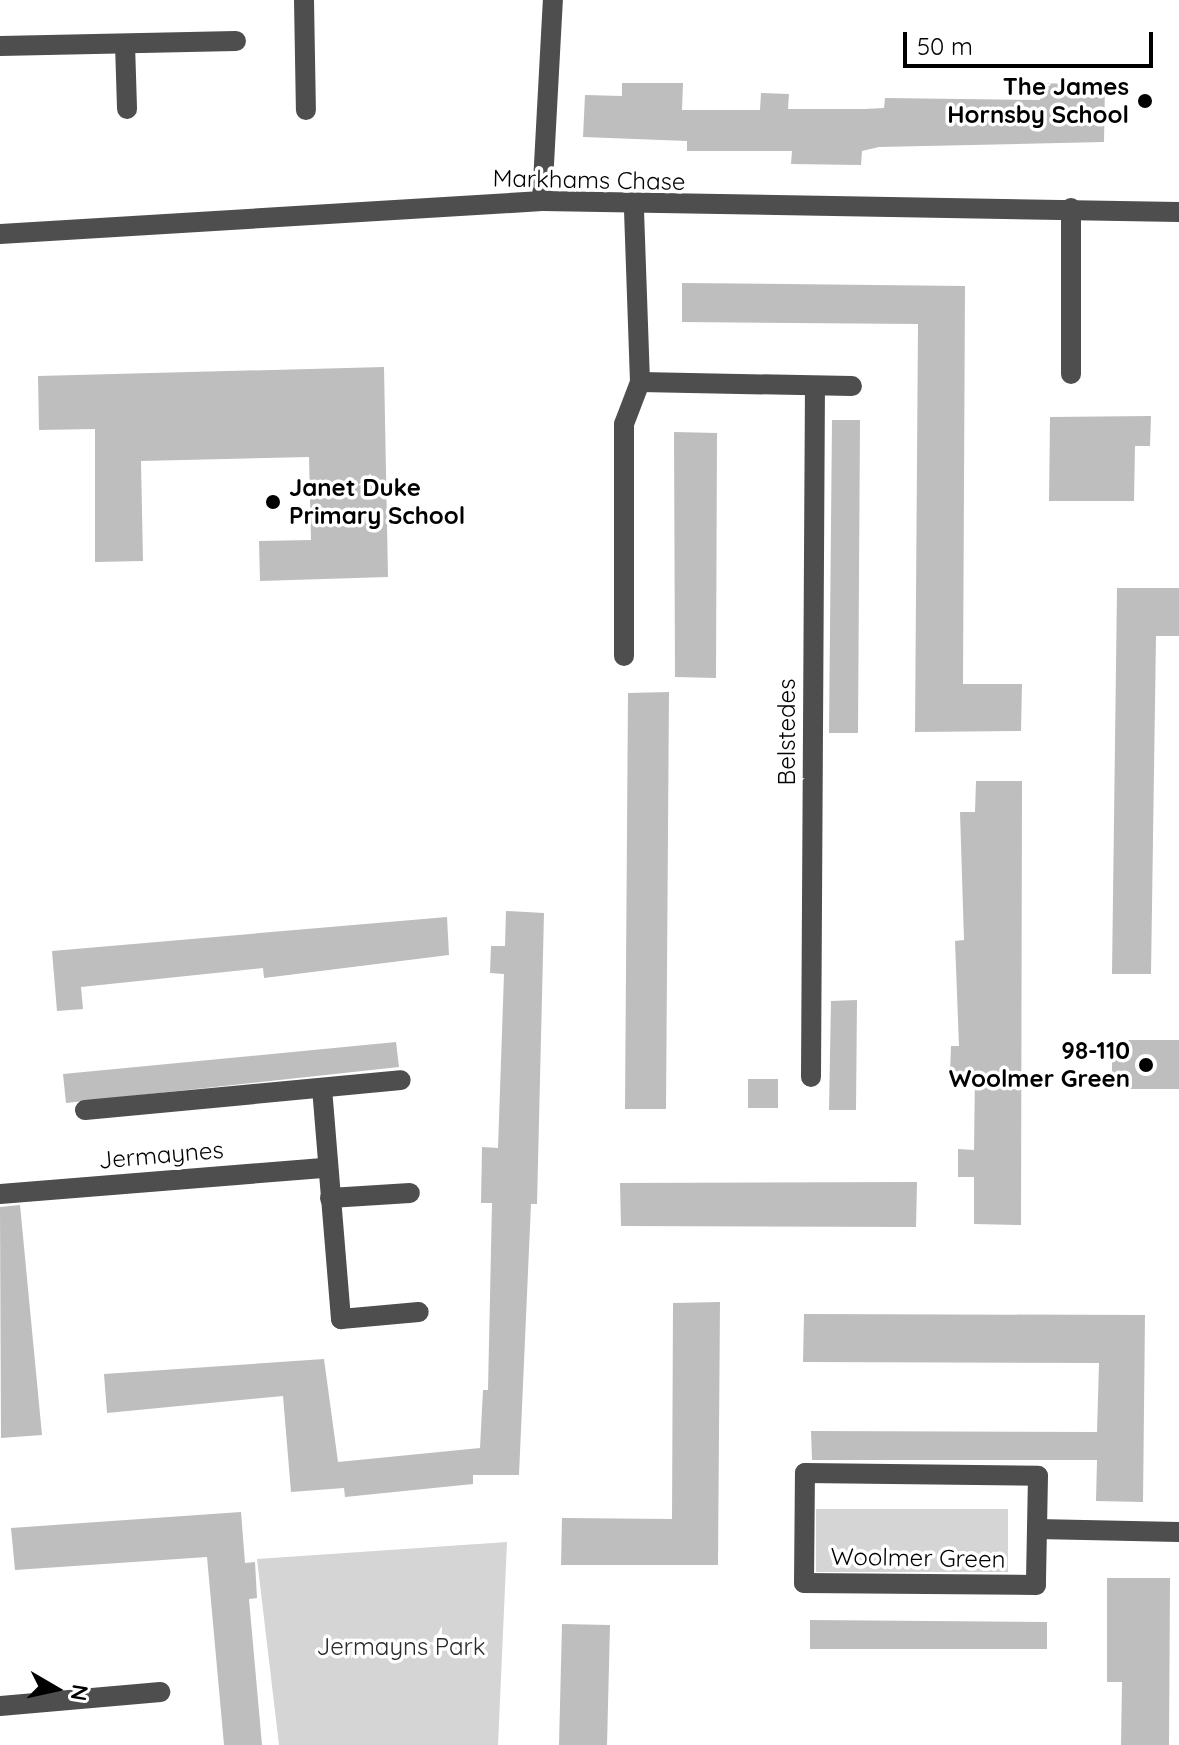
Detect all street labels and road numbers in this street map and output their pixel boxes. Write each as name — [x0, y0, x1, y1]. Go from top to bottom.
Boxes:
street label: Markhams Chase — [492, 164, 686, 196]
street label: Belstedes — [773, 679, 801, 785]
street label: Jermaynes — [97, 1135, 225, 1175]
street label: Woolmer Green — [830, 1542, 1006, 1574]

